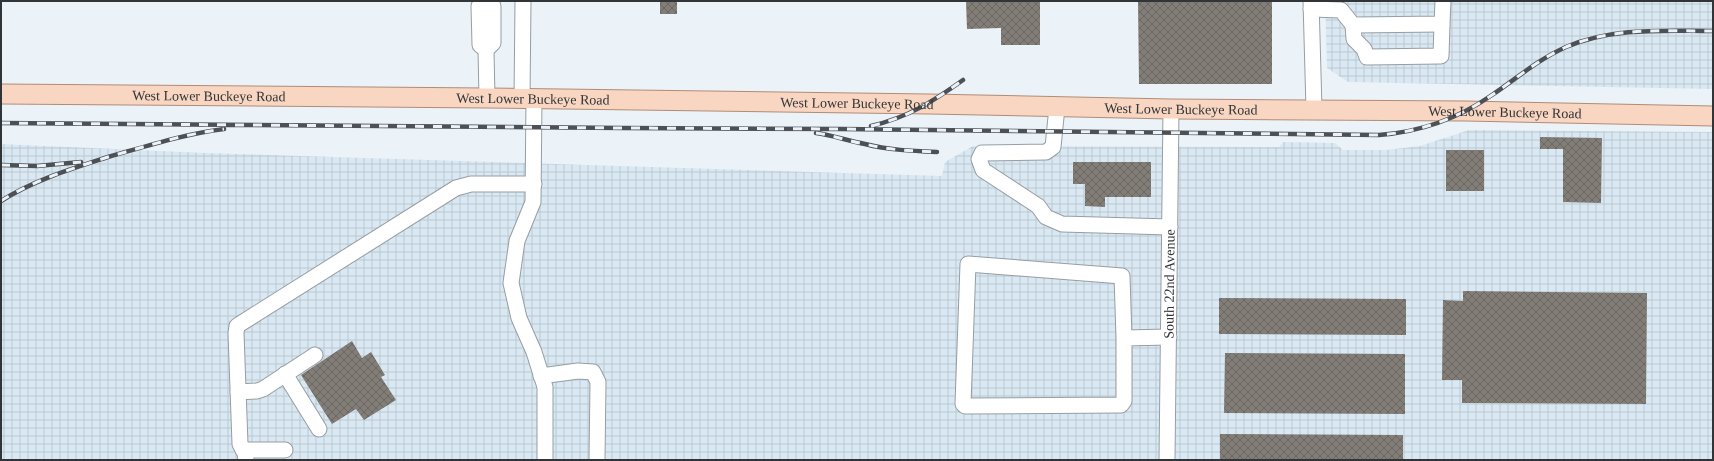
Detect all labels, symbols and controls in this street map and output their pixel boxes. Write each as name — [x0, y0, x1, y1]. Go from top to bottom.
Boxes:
street label: West Lower Buckeye Road — [132, 88, 286, 104]
street label: West Lower Buckeye Road — [456, 91, 610, 108]
street label: West Lower Buckeye Road — [780, 95, 934, 112]
street label: West Lower Buckeye Road — [1104, 101, 1258, 118]
street label: West Lower Buckeye Road — [1428, 104, 1582, 121]
street label: South 22nd Avenue — [1161, 229, 1178, 339]

